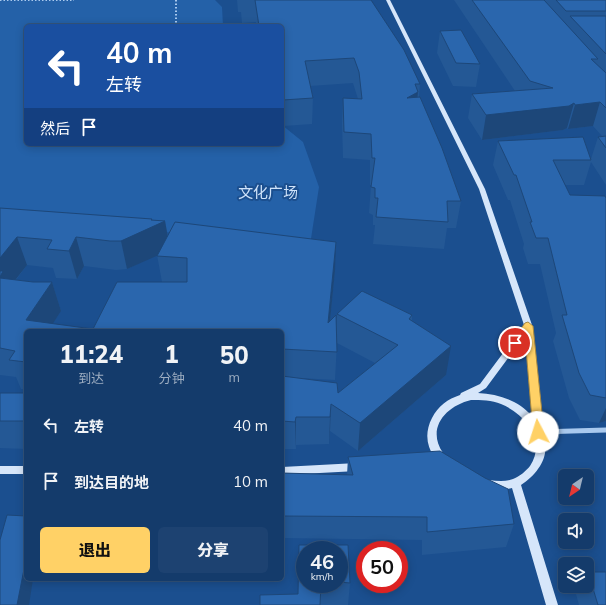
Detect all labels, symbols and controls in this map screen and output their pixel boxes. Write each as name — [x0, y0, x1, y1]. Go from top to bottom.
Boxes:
text: 40 m — [106, 35, 172, 70]
icon: left — [40, 40, 92, 92]
text: 左转 — [106, 73, 142, 96]
icon: arrive — [78, 116, 100, 138]
text: 然后 — [40, 119, 70, 138]
park label: 文化广场 — [238, 183, 298, 202]
pin — [498, 326, 532, 360]
icon: arrive — [504, 332, 526, 354]
text: 11:24 — [59, 339, 123, 369]
text: 1 — [164, 339, 179, 369]
text: 50 — [220, 340, 249, 370]
text: m — [229, 369, 240, 385]
text: 到达 — [78, 370, 104, 386]
text: 分钟 — [159, 370, 185, 386]
position arrow — [517, 411, 559, 453]
icon: left — [40, 414, 62, 436]
text: 40 m — [233, 416, 268, 435]
text: 左转 — [74, 417, 104, 436]
north arrow — [558, 469, 594, 505]
map controls — [558, 469, 594, 593]
icon: arrive — [40, 470, 62, 492]
text: 10 m — [233, 472, 268, 491]
text: 到达目的地 — [74, 473, 149, 492]
button: sound — [558, 513, 594, 549]
button: 退出 — [40, 527, 150, 573]
button: 分享 — [158, 527, 268, 573]
speed limit sign: 50 — [356, 541, 408, 593]
text: 46 — [310, 549, 334, 574]
button: layers — [558, 557, 594, 593]
text: km/h — [311, 570, 333, 583]

